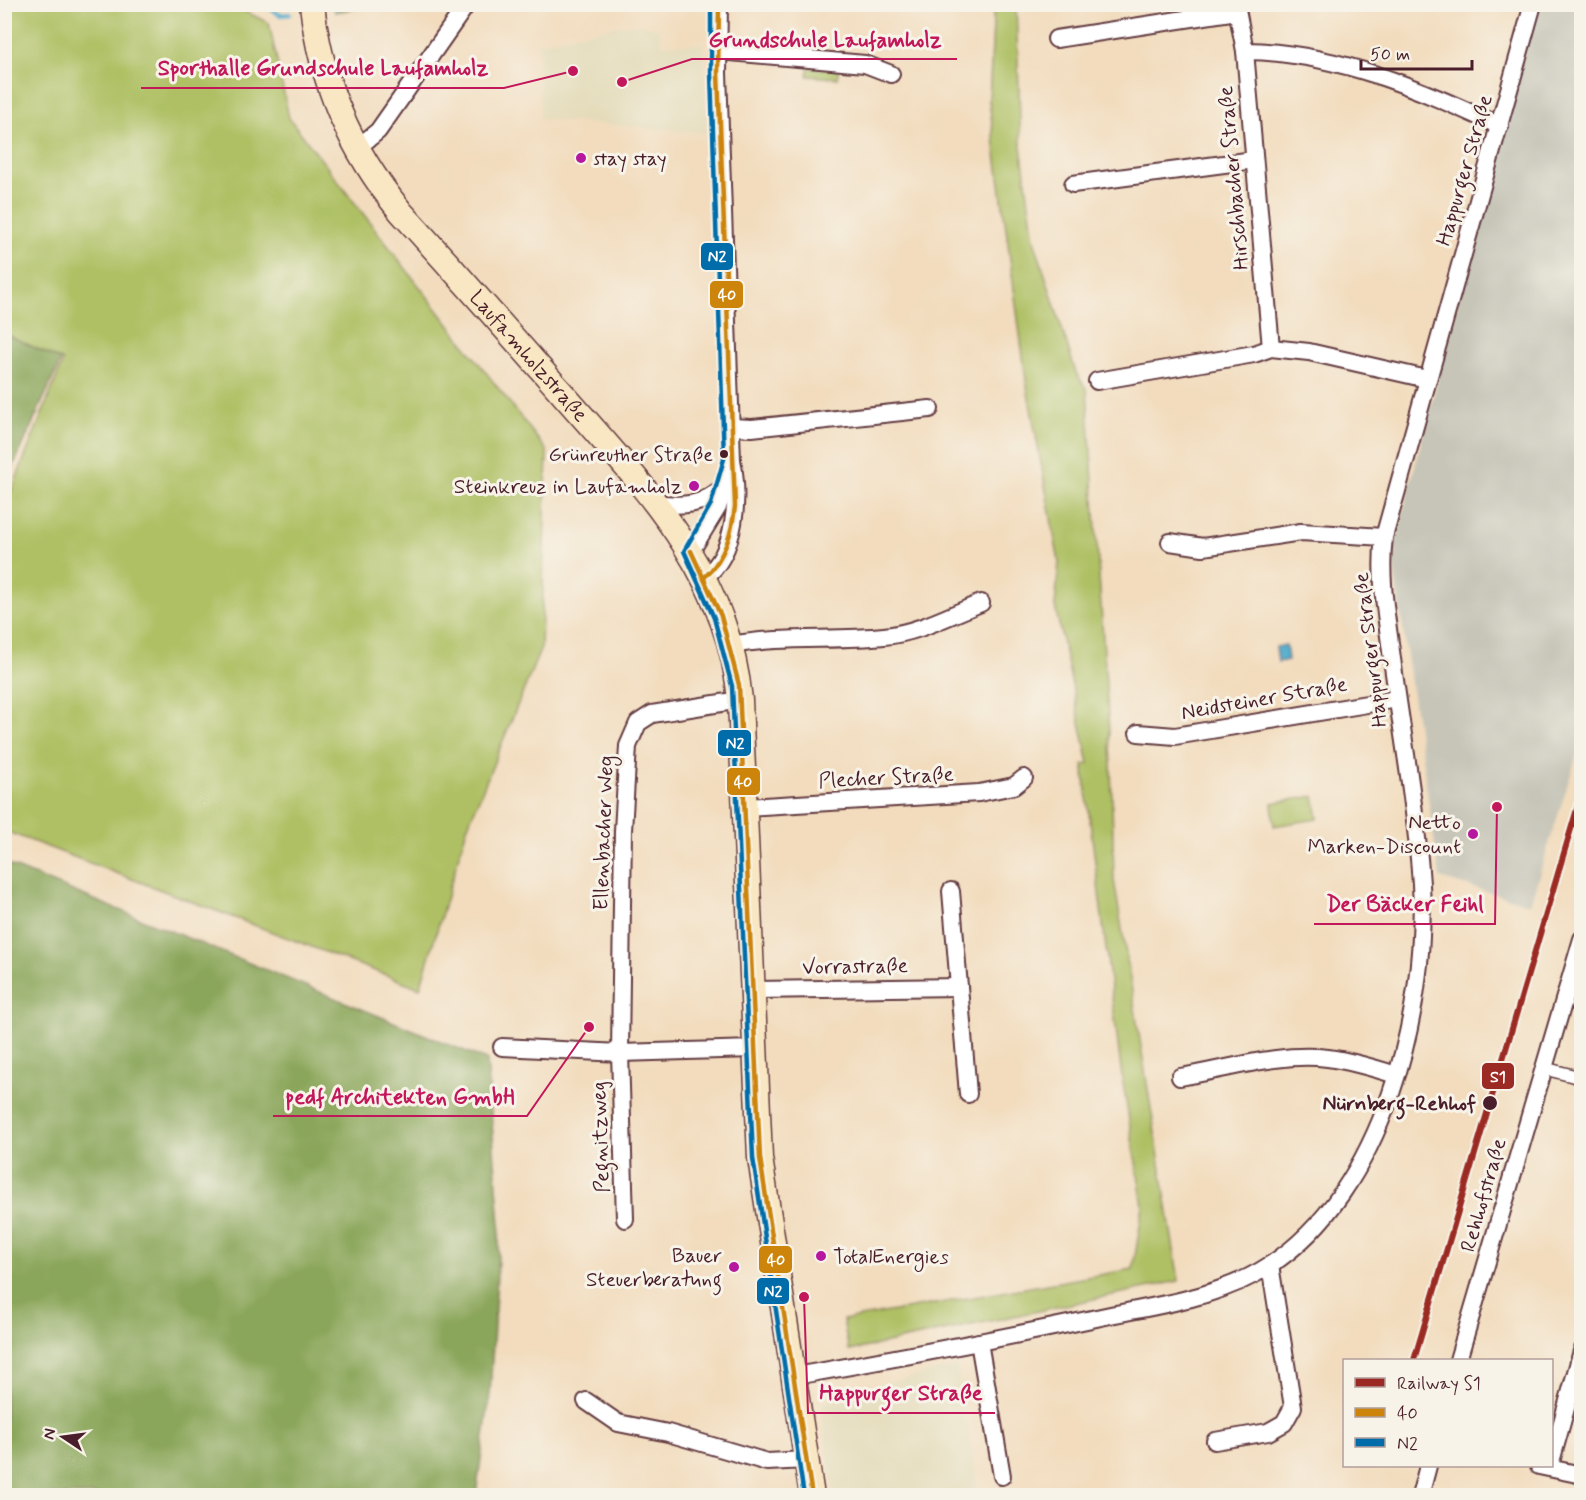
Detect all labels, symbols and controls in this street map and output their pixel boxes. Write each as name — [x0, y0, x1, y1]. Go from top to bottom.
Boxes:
callout: Grundschule Laufamholz — [692, 19, 957, 59]
text: Grundschule Laufamholz — [708, 27, 942, 55]
scale bar — [1361, 33, 1472, 71]
text: 50 m — [1370, 43, 1410, 67]
callout: Sporthalle Grundschule Laufamholz — [141, 48, 504, 88]
text: Sporthalle Grundschule Laufamholz — [158, 55, 488, 83]
street label: Hirschbacher Straße — [1212, 85, 1256, 271]
street label: Happurger Straße — [1430, 91, 1502, 250]
place label: stay stay — [593, 145, 667, 173]
marker: stay stay — [574, 151, 588, 165]
line badge: N2 — [700, 242, 734, 271]
text: N2 — [708, 247, 726, 268]
line badge: 40 — [709, 280, 744, 309]
street label: Laufamholzstraße — [463, 285, 594, 428]
text: 40 — [718, 285, 736, 306]
place label: Grünreuther Straße — [549, 442, 713, 469]
marker: Grünreuther Straße — [718, 448, 730, 460]
place label: Steinkreuz in Laufamholz — [454, 473, 682, 501]
marker: Steinkreuz in Laufamholz — [687, 479, 701, 493]
street label: Happurger Straße — [1348, 571, 1396, 729]
street label: Neidsteiner Straße — [1179, 671, 1349, 727]
line badge: N2 — [717, 729, 752, 757]
text: N2 — [726, 734, 744, 755]
street label: Ellenbacher Weg — [587, 755, 622, 911]
street label: Plecher Straße — [818, 760, 954, 796]
line badge: 40 — [726, 767, 761, 796]
text: 40 — [734, 772, 752, 793]
place label: Netto Marken-Discount — [1307, 809, 1461, 861]
marker: Netto Marken-Discount — [1466, 827, 1480, 841]
callout: Der Bäcker Feihl — [1314, 884, 1495, 924]
text: Der Bäcker Feihl — [1326, 891, 1484, 919]
street label: Vorrastraße — [802, 952, 908, 982]
line badge: S1 — [1481, 1062, 1515, 1090]
text: S1 — [1490, 1067, 1506, 1088]
callout: pedf Architekten GmbH — [273, 1076, 527, 1116]
street label: Pegnitzweg — [585, 1081, 619, 1193]
text: pedf Architekten GmbH — [285, 1084, 515, 1112]
place label: Nürnberg-Rehhof — [1322, 1090, 1476, 1120]
marker: Nürnberg-Rehhof — [1481, 1094, 1499, 1112]
street label: Rehhofstraße — [1454, 1135, 1514, 1255]
place label: Bauer Steuerberatung — [586, 1242, 722, 1296]
place label: TotalEnergies — [833, 1243, 949, 1272]
line badge: 40 — [758, 1245, 793, 1274]
marker: TotalEnergies — [814, 1249, 828, 1263]
text: 40 — [767, 1250, 785, 1271]
marker: Bauer Steuerberatung — [727, 1260, 741, 1274]
line badge: N2 — [756, 1277, 790, 1305]
text: N2 — [764, 1282, 782, 1303]
legend — [1343, 1359, 1553, 1467]
text: Railway S1 — [1397, 1372, 1481, 1396]
callout: Happurger Straße — [808, 1373, 995, 1413]
text: Happurger Straße — [819, 1380, 983, 1412]
text: 40 — [1397, 1402, 1418, 1426]
north arrow — [33, 1407, 93, 1467]
text: N — [38, 1426, 61, 1442]
text: N2 — [1397, 1432, 1418, 1456]

